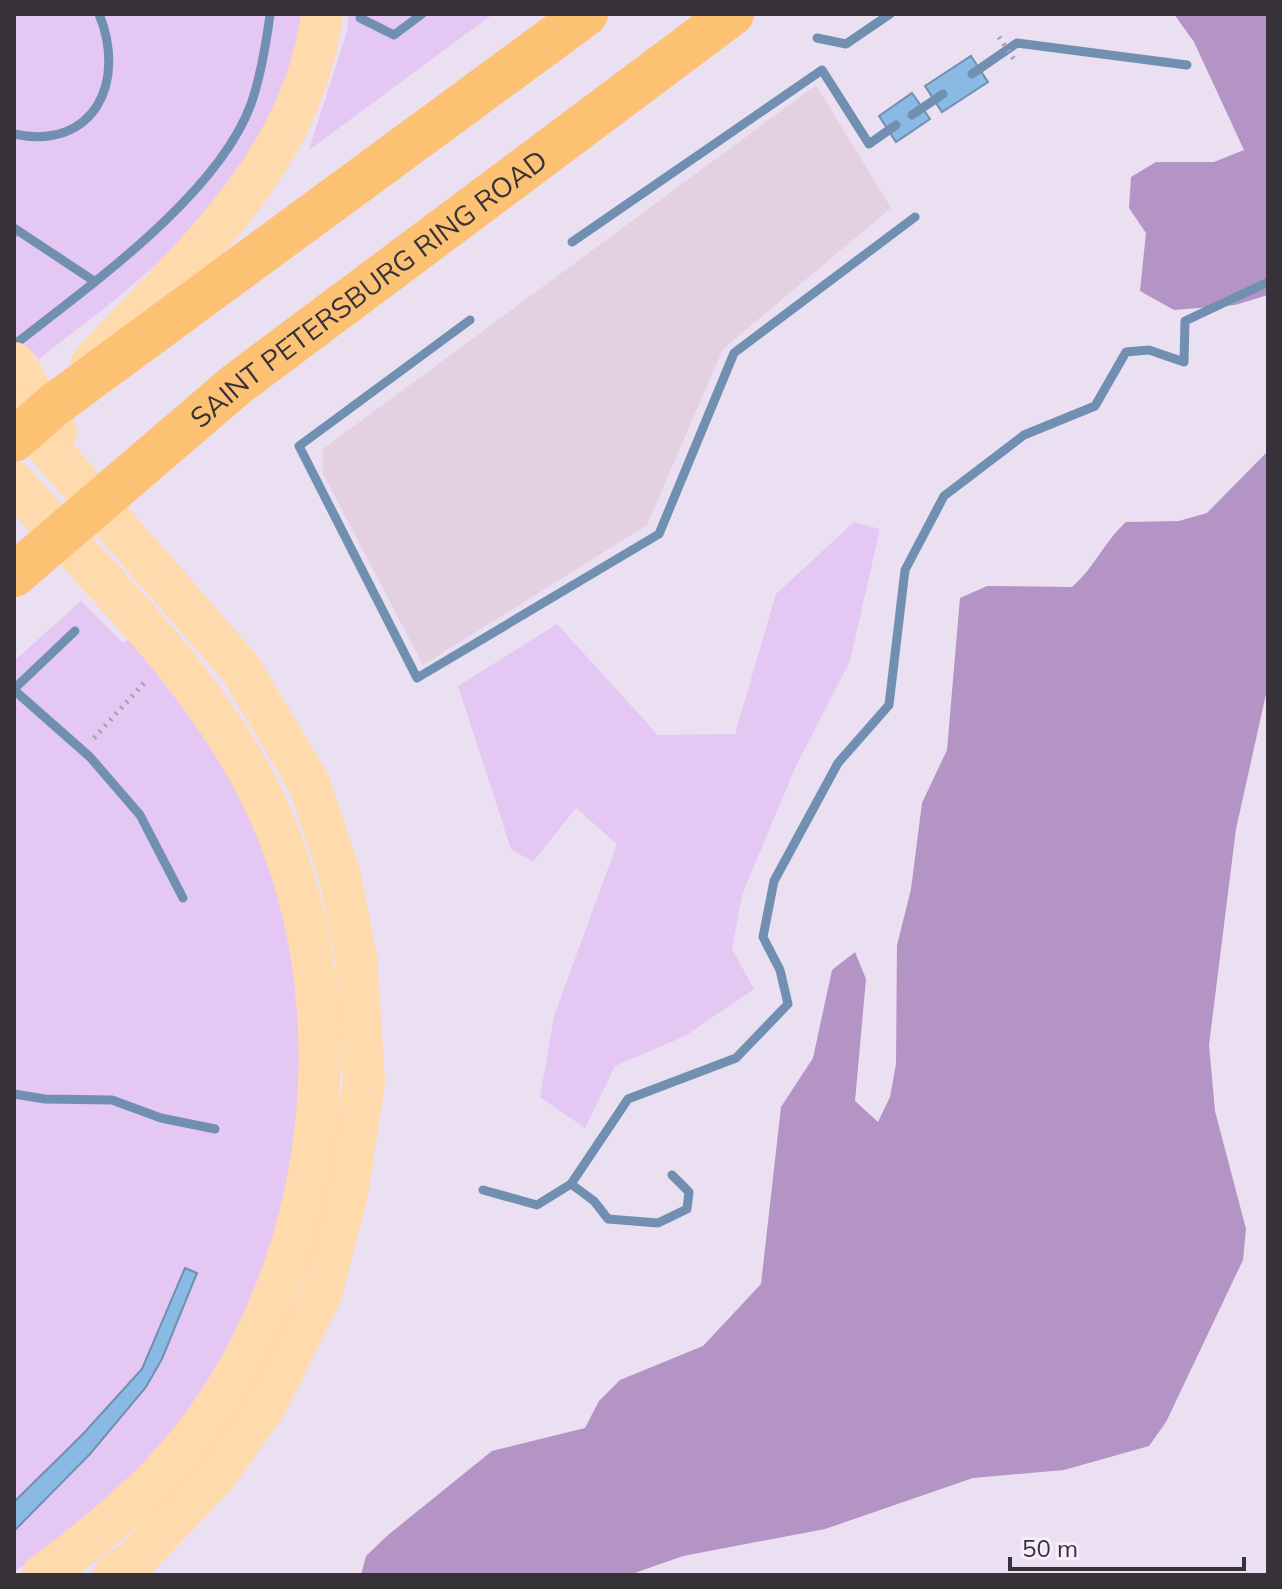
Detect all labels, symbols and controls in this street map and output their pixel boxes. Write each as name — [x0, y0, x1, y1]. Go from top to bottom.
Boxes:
street label: SAINT PETERSBURG RING ROAD — [182, 141, 553, 434]
scale bar — [1010, 1521, 1244, 1571]
text: 50 m — [1022, 1533, 1078, 1563]

